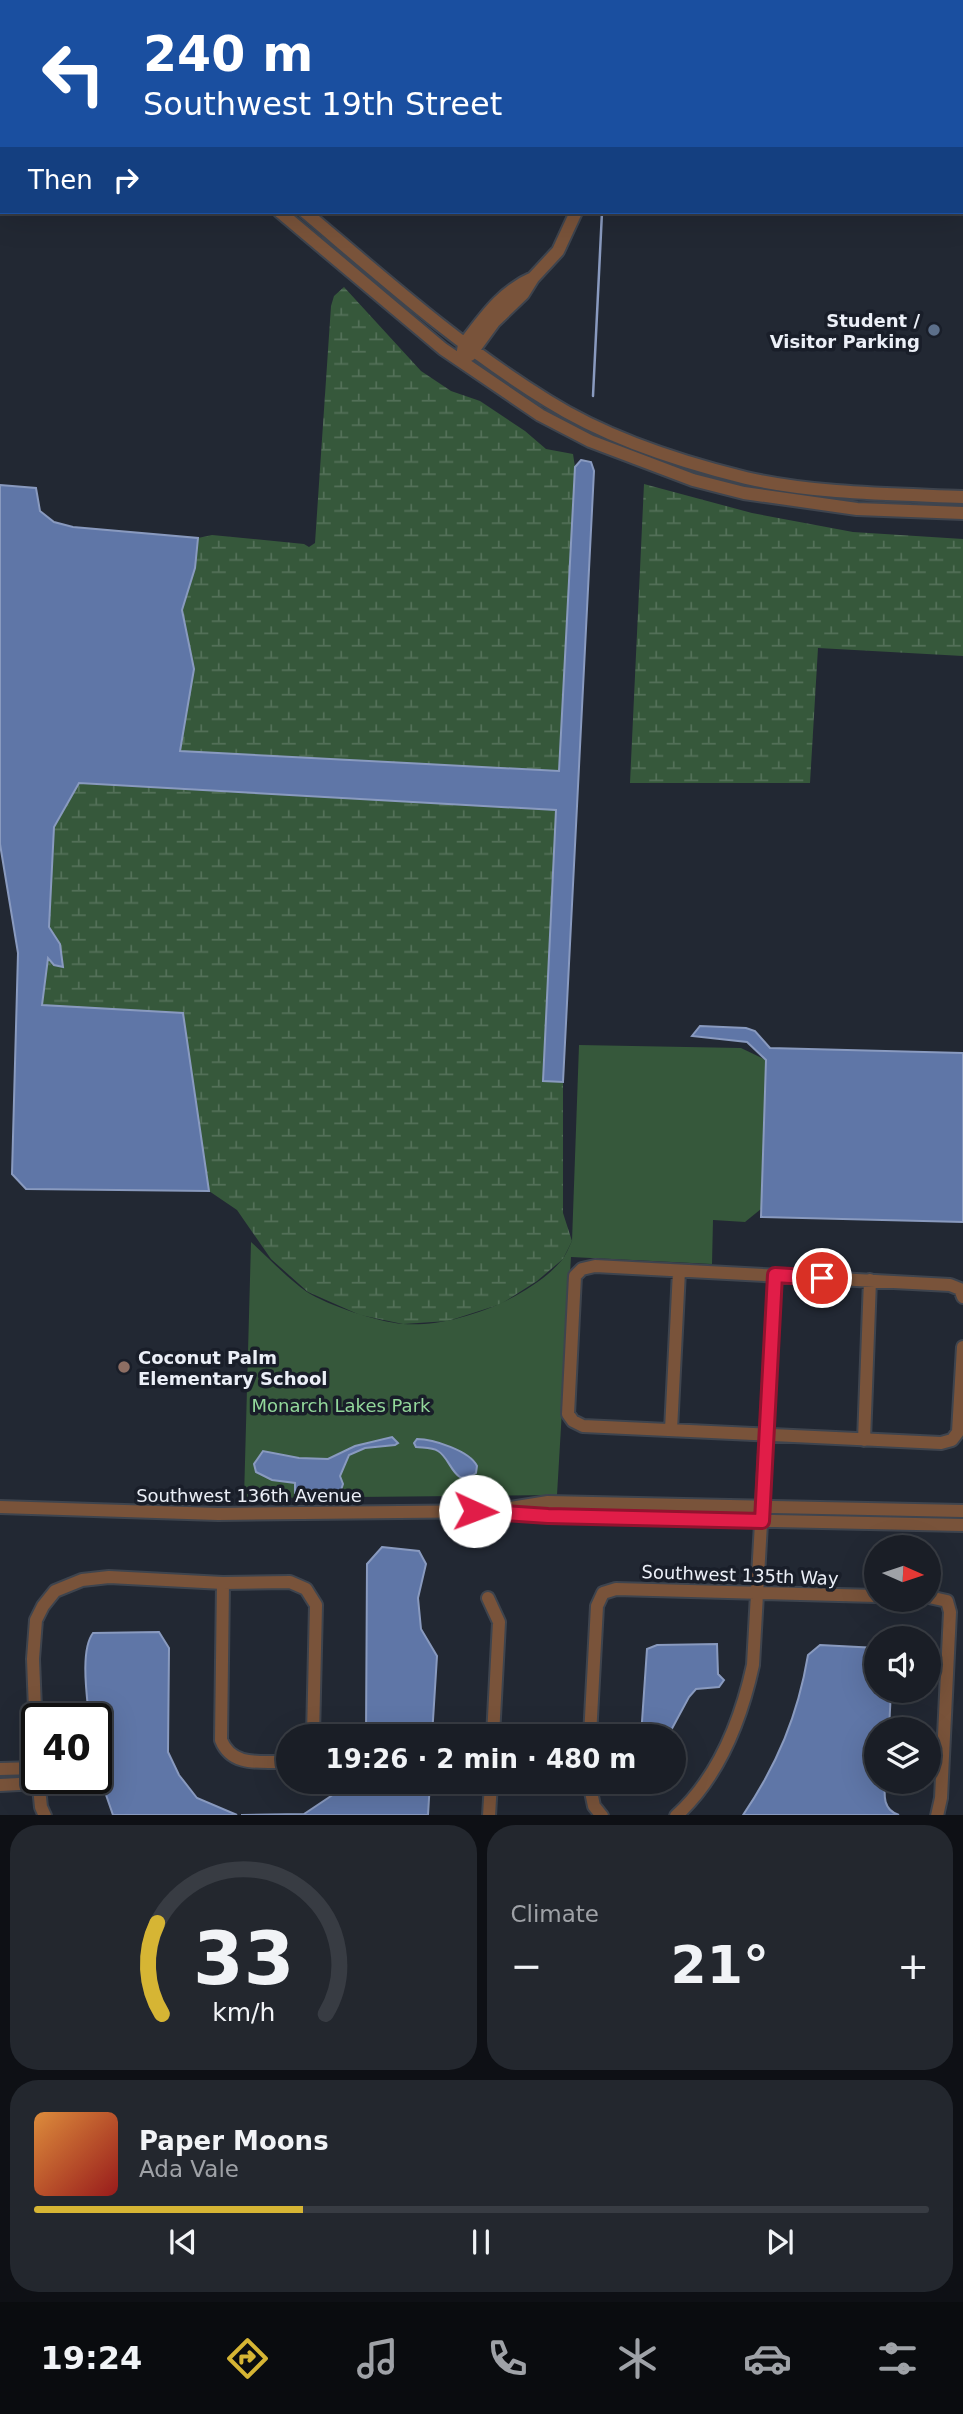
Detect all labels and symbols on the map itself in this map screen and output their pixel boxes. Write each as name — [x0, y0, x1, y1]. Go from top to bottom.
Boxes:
place label: Student / Visitor Parking — [770, 310, 920, 352]
marker: Student / Visitor Parking — [926, 322, 942, 338]
pin — [792, 1248, 852, 1308]
place label: Coconut Palm Elementary School — [138, 1347, 327, 1389]
marker: Coconut Palm Elementary School — [116, 1359, 132, 1375]
park label: Monarch Lakes Park — [252, 1395, 431, 1416]
position arrow — [438, 1474, 512, 1548]
street label: Southwest 136th Avenue — [136, 1485, 362, 1506]
north arrow — [864, 1535, 942, 1612]
street label: Southwest 135th Way — [641, 1561, 839, 1589]
speed limit sign: 40 — [21, 1703, 112, 1794]

